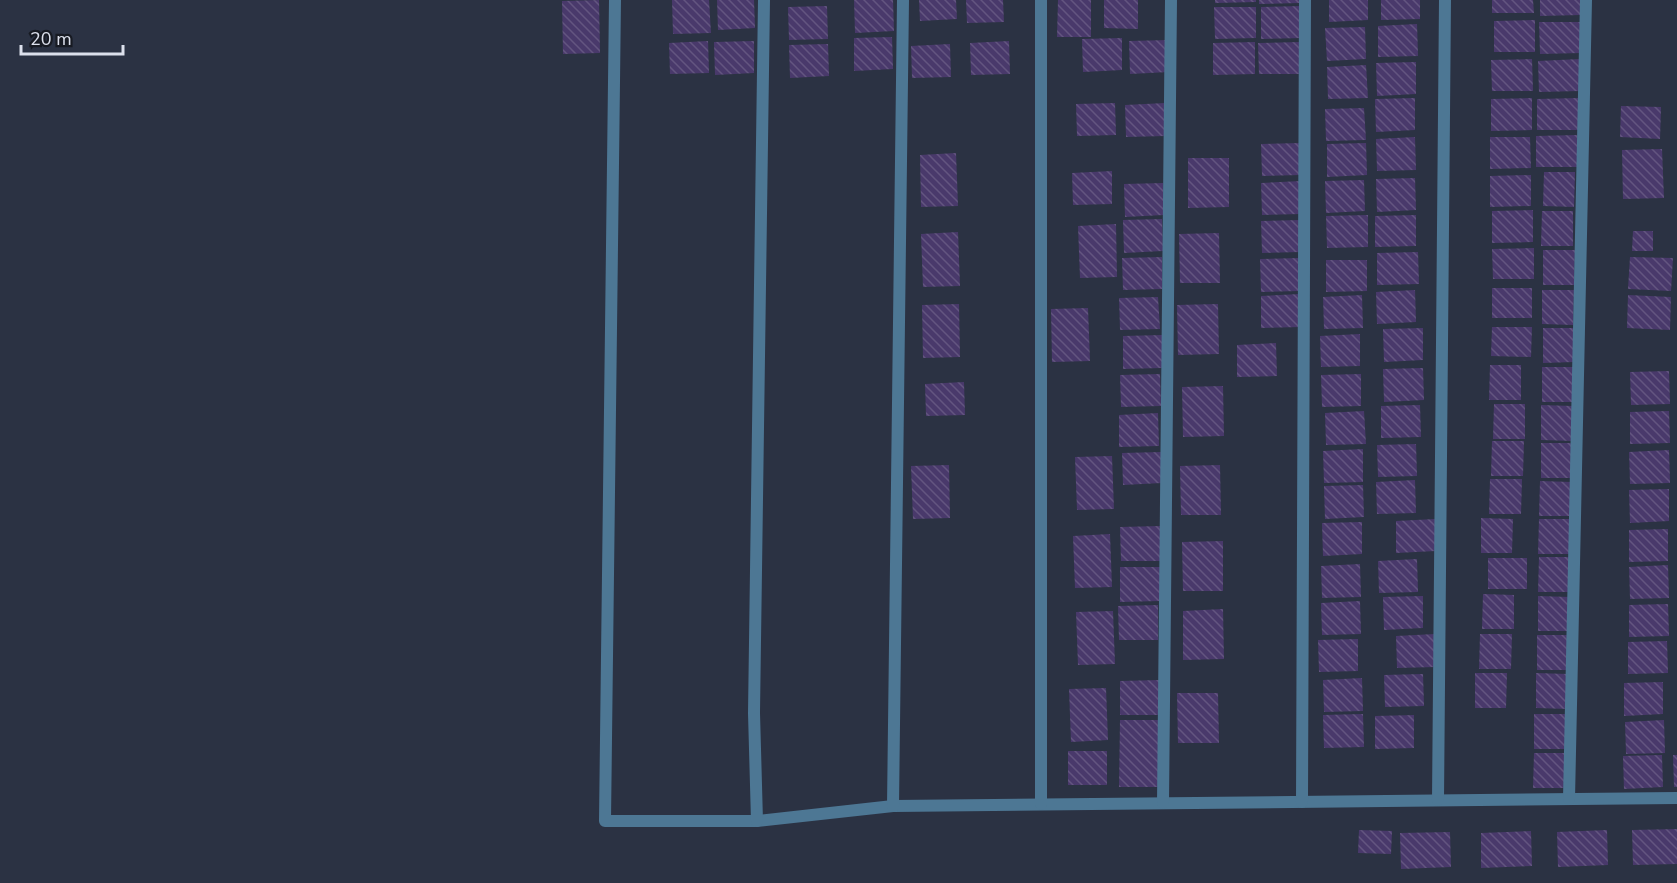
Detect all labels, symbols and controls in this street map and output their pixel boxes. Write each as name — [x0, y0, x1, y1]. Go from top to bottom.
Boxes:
scale bar — [21, 18, 123, 56]
text: 20 m — [30, 27, 72, 51]

